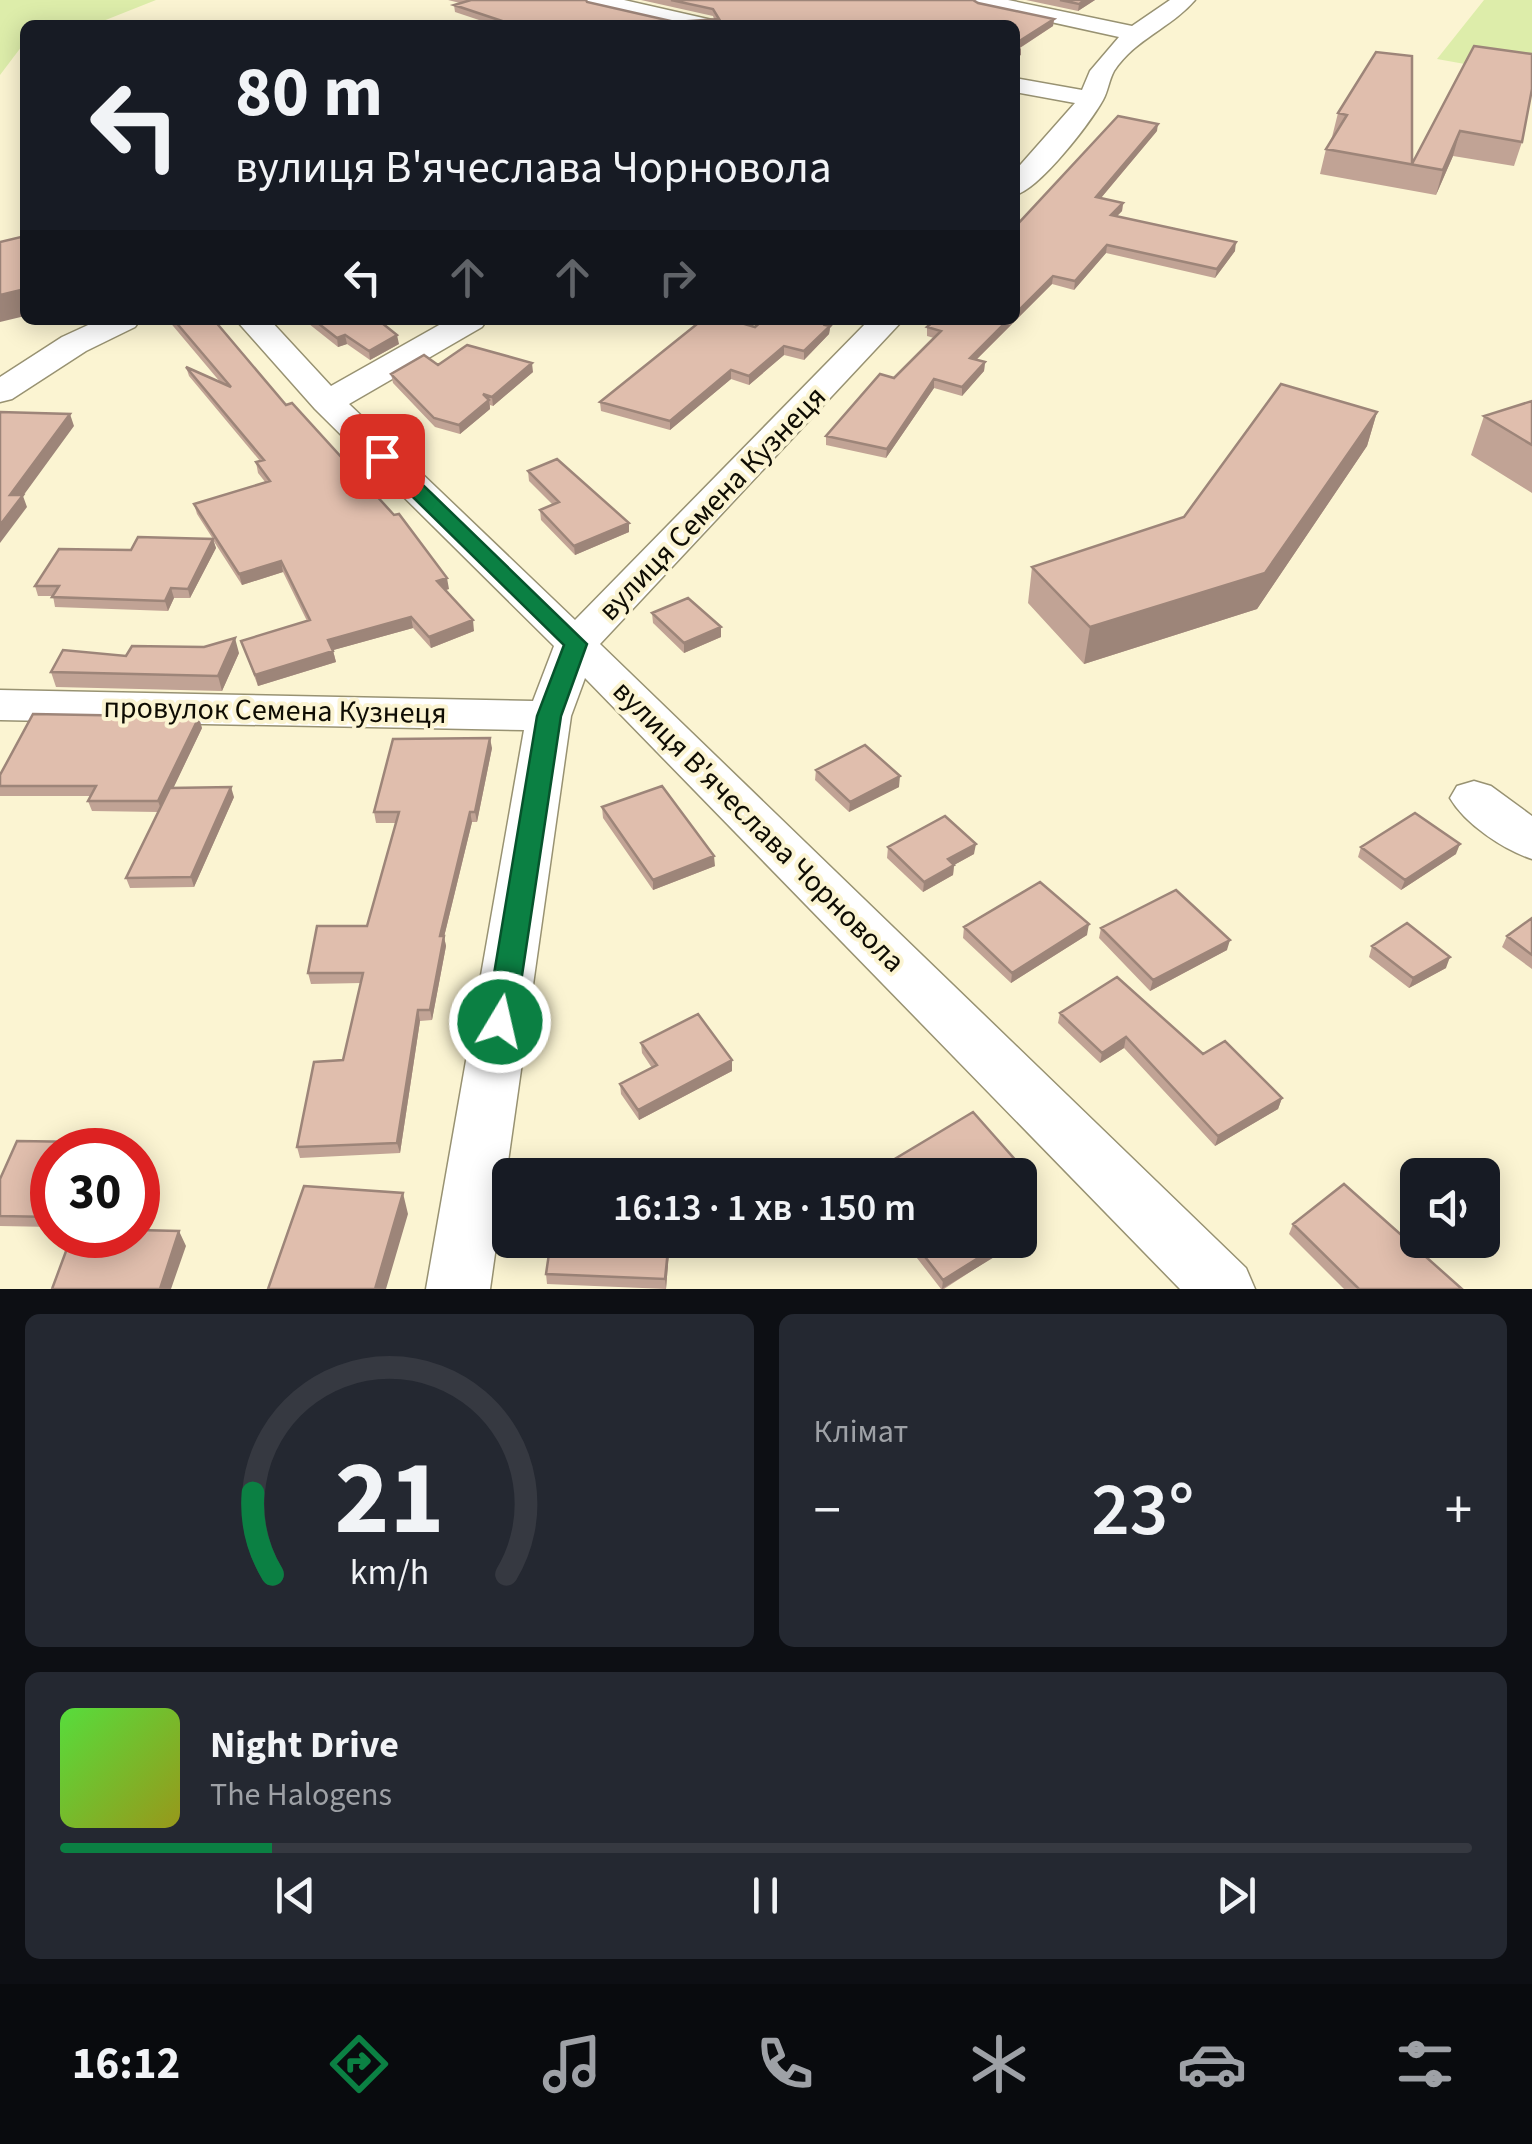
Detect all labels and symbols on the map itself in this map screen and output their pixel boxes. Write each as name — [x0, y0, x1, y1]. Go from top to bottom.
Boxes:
street label: вулиця Семена Кузнеця — [589, 376, 836, 630]
pin — [340, 414, 425, 499]
street label: вулиця В'ячеслава Чорновола — [603, 671, 914, 982]
street label: провулок Семена Кузнеця — [103, 686, 447, 735]
position arrow — [448, 970, 552, 1074]
speed limit sign: 30 — [30, 1128, 160, 1258]

